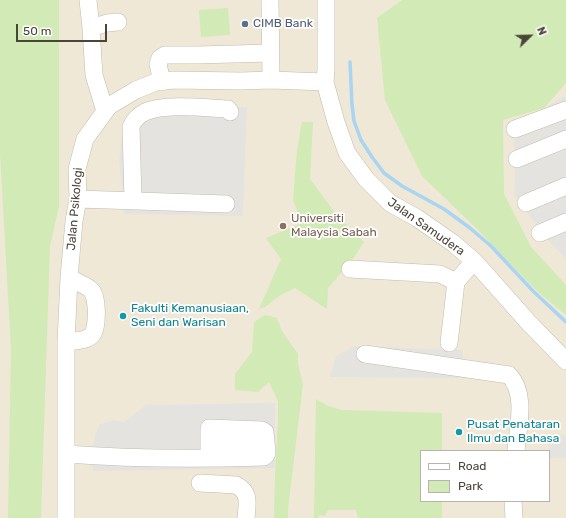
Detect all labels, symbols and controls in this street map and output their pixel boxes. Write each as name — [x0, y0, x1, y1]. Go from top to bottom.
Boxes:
scale bar — [18, 16, 109, 42]
north arrow — [510, 16, 550, 56]
place label: CIMB Bank — [253, 17, 313, 31]
marker: CIMB Bank — [240, 19, 250, 29]
text: 50 m — [23, 24, 51, 38]
text: N — [534, 25, 549, 37]
street label: Jalan Psikologi — [64, 167, 86, 251]
street label: Jalan Samudera — [385, 195, 467, 259]
place label: Universiti Malaysia Sabah — [291, 212, 377, 240]
marker: Universiti Malaysia Sabah — [278, 221, 288, 231]
place label: Fakulti Kemanusiaan, Seni dan Warisan — [131, 302, 249, 330]
marker: Fakulti Kemanusiaan, Seni dan Warisan — [118, 311, 128, 321]
place label: Pusat Penataran Ilmu dan Bahasa — [467, 418, 560, 446]
marker: Pusat Penataran Ilmu dan Bahasa — [454, 427, 464, 437]
legend — [420, 450, 550, 502]
text: Road — [458, 459, 486, 473]
text: Park — [458, 479, 483, 493]

